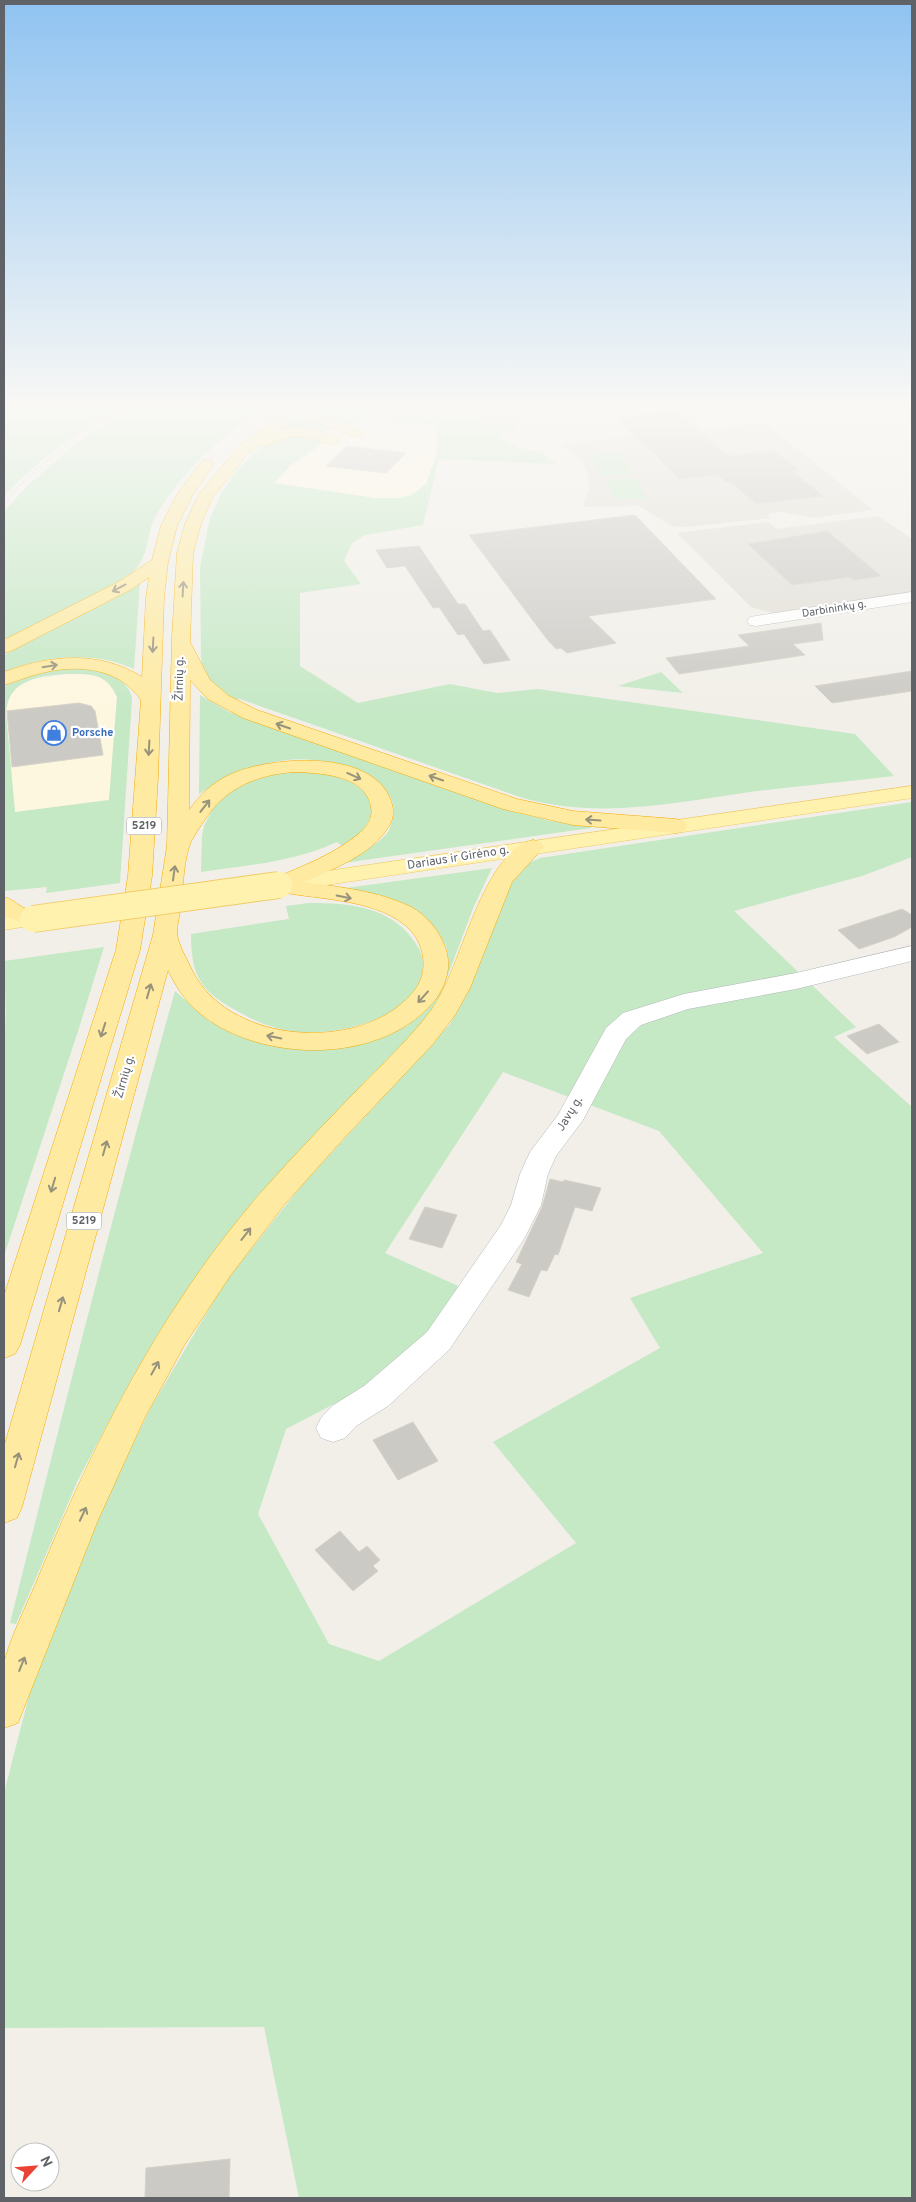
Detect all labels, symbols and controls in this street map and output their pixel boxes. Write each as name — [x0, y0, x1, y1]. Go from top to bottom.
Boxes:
one-way arrow — [179, 581, 188, 597]
one-way arrow — [112, 584, 127, 594]
street label: Darbininkų g. — [801, 597, 867, 621]
one-way arrow — [149, 637, 158, 653]
street label: Žirnių g. — [172, 656, 188, 701]
one-way arrow — [42, 660, 58, 670]
shop icon: Porsche — [41, 720, 67, 746]
one-way arrow — [275, 720, 291, 730]
place label: Porsche — [72, 726, 113, 740]
one-way arrow — [144, 740, 153, 756]
one-way arrow — [346, 772, 361, 782]
one-way arrow — [429, 773, 445, 782]
one-way arrow — [199, 799, 210, 812]
one-way arrow — [585, 815, 601, 824]
road number: 5219 — [126, 818, 162, 834]
street label: Dariaus ir Girėno g. — [406, 842, 510, 874]
one-way arrow — [169, 866, 179, 882]
one-way arrow — [336, 892, 352, 902]
one-way arrow — [145, 984, 155, 1000]
one-way arrow — [418, 990, 429, 1003]
one-way arrow — [97, 1022, 107, 1038]
one-way arrow — [266, 1032, 282, 1041]
street label: Žirnių g. — [111, 1053, 139, 1100]
street label: Javų g. — [553, 1093, 587, 1134]
one-way arrow — [101, 1140, 111, 1156]
one-way arrow — [48, 1177, 58, 1193]
road number: 5219 — [66, 1212, 102, 1230]
one-way arrow — [240, 1227, 251, 1240]
one-way arrow — [57, 1296, 66, 1312]
one-way arrow — [150, 1361, 160, 1376]
one-way arrow — [13, 1453, 22, 1469]
one-way arrow — [79, 1507, 88, 1522]
one-way arrow — [18, 1657, 27, 1672]
north arrow — [10, 2142, 60, 2192]
text: N — [35, 2154, 55, 2170]

